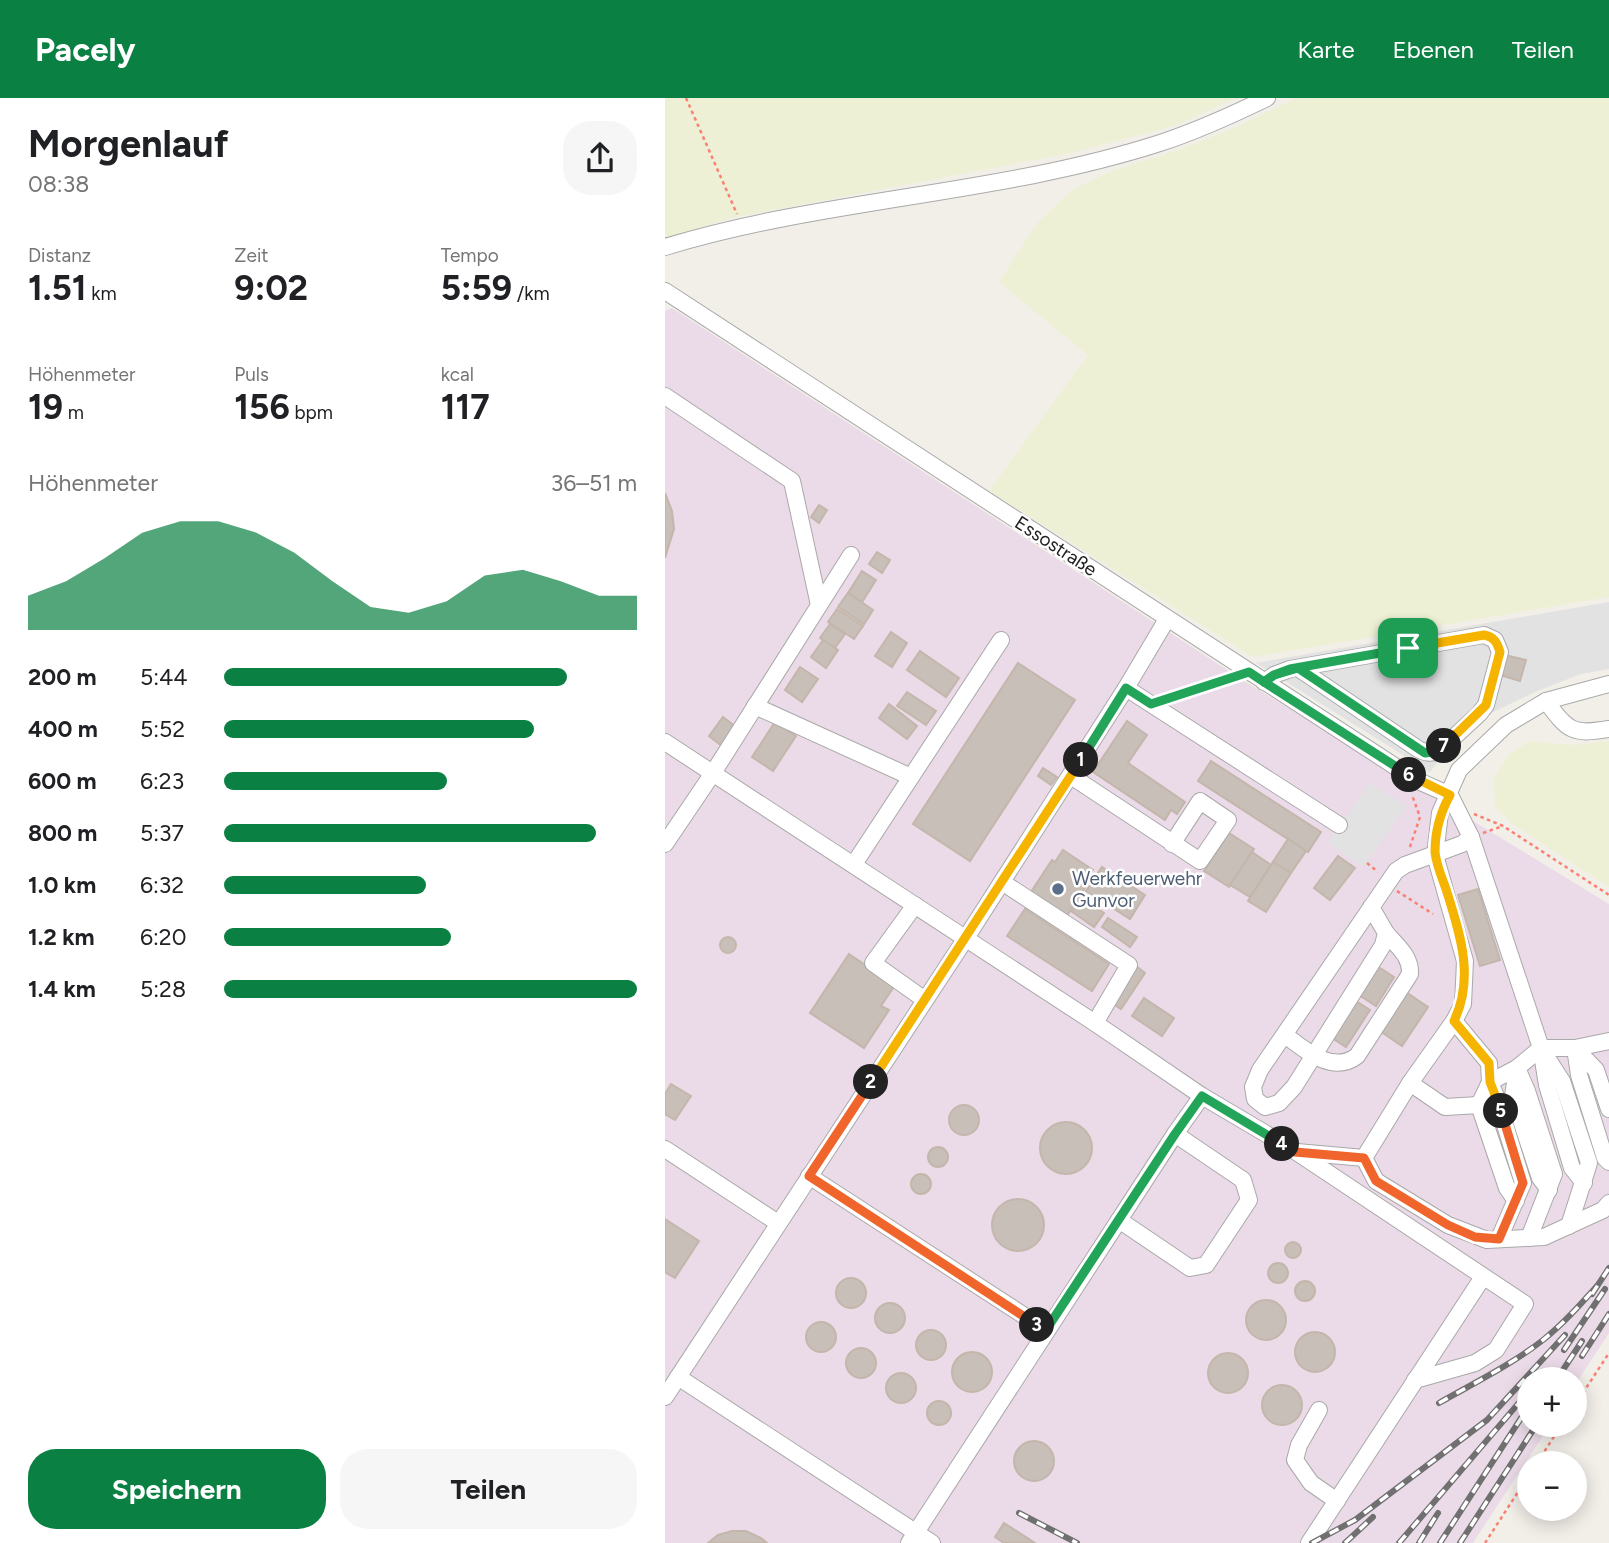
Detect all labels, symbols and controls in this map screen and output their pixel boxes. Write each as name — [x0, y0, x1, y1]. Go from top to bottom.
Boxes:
text: Pacely — [35, 30, 136, 69]
text: Karte — [1298, 35, 1355, 64]
text: Ebenen — [1393, 35, 1474, 64]
text: Teilen — [1512, 35, 1574, 64]
text: Morgenlauf — [28, 121, 229, 167]
button: share — [563, 121, 637, 195]
text: 08:38 — [28, 170, 89, 198]
text: Distanz — [28, 244, 91, 267]
text: Zeit — [234, 244, 268, 267]
text: Tempo — [441, 244, 499, 267]
text: 1.51 — [28, 267, 87, 309]
text: 9:02 — [234, 267, 308, 309]
text: 5:59 — [441, 267, 512, 309]
text: km — [87, 282, 117, 305]
text: /km — [512, 282, 550, 305]
text: Höhenmeter — [28, 363, 135, 386]
text: Puls — [234, 363, 269, 386]
text: kcal — [441, 363, 474, 386]
text: 19 — [28, 386, 63, 428]
text: 156 — [234, 386, 290, 428]
text: 117 — [441, 386, 490, 428]
text: m — [63, 401, 84, 424]
text: bpm — [290, 401, 333, 424]
text: Höhenmeter — [28, 469, 158, 497]
text: 36–51 m — [551, 469, 637, 497]
street label: Essostraße — [1011, 511, 1101, 581]
pin — [1378, 618, 1438, 678]
icon: arrive — [1389, 629, 1427, 667]
text: 200 m — [28, 663, 97, 691]
text: 5:44 — [140, 663, 188, 691]
text: 400 m — [28, 715, 98, 743]
text: 5:52 — [140, 715, 185, 743]
pin: 7 — [1427, 728, 1461, 764]
text: 7 — [1438, 734, 1449, 757]
pin: 1 — [1063, 742, 1099, 778]
text: 1 — [1076, 748, 1085, 771]
pin: 6 — [1391, 758, 1427, 792]
text: 6 — [1403, 763, 1414, 786]
text: 600 m — [28, 767, 97, 795]
text: 6:23 — [140, 767, 184, 795]
text: 800 m — [28, 819, 97, 847]
text: 5:37 — [140, 819, 184, 847]
place label: Werkfeuerwehr Gunvor — [1072, 867, 1203, 912]
text: 1.0 km — [28, 871, 96, 899]
text: 6:32 — [140, 871, 184, 899]
marker: Werkfeuerwehr Gunvor — [1050, 881, 1066, 897]
text: 1.2 km — [28, 923, 95, 951]
text: 6:20 — [140, 923, 186, 951]
text: 1.4 km — [28, 975, 96, 1003]
text: 5:28 — [140, 975, 186, 1003]
pin: 2 — [853, 1065, 889, 1100]
text: 2 — [865, 1070, 876, 1093]
pin: 5 — [1483, 1094, 1519, 1128]
text: 5 — [1495, 1099, 1506, 1122]
pin: 4 — [1265, 1126, 1299, 1162]
text: 4 — [1275, 1132, 1288, 1155]
pin: 3 — [1019, 1308, 1055, 1342]
text: 3 — [1031, 1313, 1042, 1336]
map controls — [1517, 1367, 1587, 1521]
button: + — [1517, 1367, 1587, 1437]
button: Speichern — [28, 1449, 326, 1529]
button: Teilen — [340, 1449, 637, 1529]
button: − — [1517, 1451, 1587, 1521]

